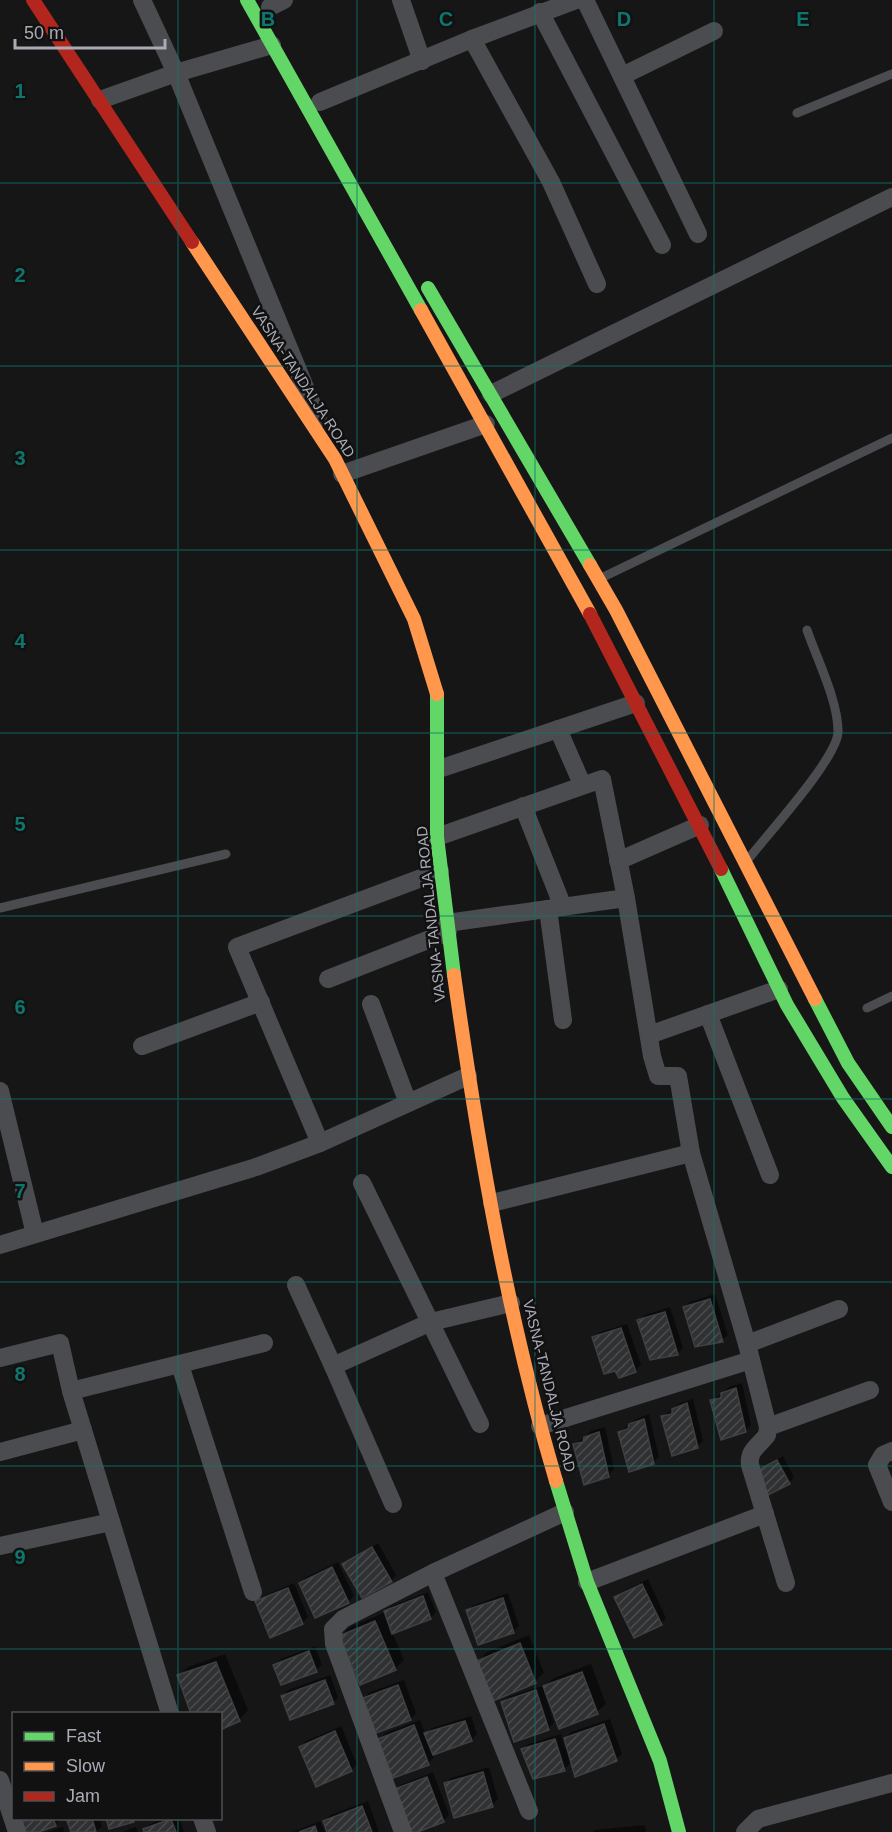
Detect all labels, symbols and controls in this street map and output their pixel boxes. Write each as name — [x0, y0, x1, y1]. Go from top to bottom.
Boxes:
text: B — [261, 8, 275, 30]
text: C — [439, 8, 453, 30]
text: D — [617, 8, 631, 30]
text: E — [796, 8, 810, 30]
scale bar — [15, 12, 165, 50]
text: 50 m — [24, 23, 64, 43]
text: 1 — [14, 80, 26, 102]
text: 2 — [14, 264, 26, 286]
street label: VASNA-TANDALJA ROAD — [248, 303, 359, 461]
text: 3 — [14, 447, 26, 469]
text: 4 — [14, 630, 26, 652]
text: 5 — [14, 813, 26, 835]
street label: VASNA-TANDALJA ROAD — [413, 825, 448, 1003]
text: 6 — [14, 996, 26, 1018]
text: 7 — [14, 1180, 26, 1202]
street label: VASNA-TANDALJA ROAD — [520, 1298, 579, 1474]
text: 8 — [14, 1363, 26, 1385]
text: 9 — [14, 1546, 26, 1568]
legend — [12, 1712, 222, 1820]
text: Fast — [66, 1726, 101, 1746]
text: Slow — [66, 1756, 106, 1776]
text: Jam — [66, 1786, 100, 1806]

